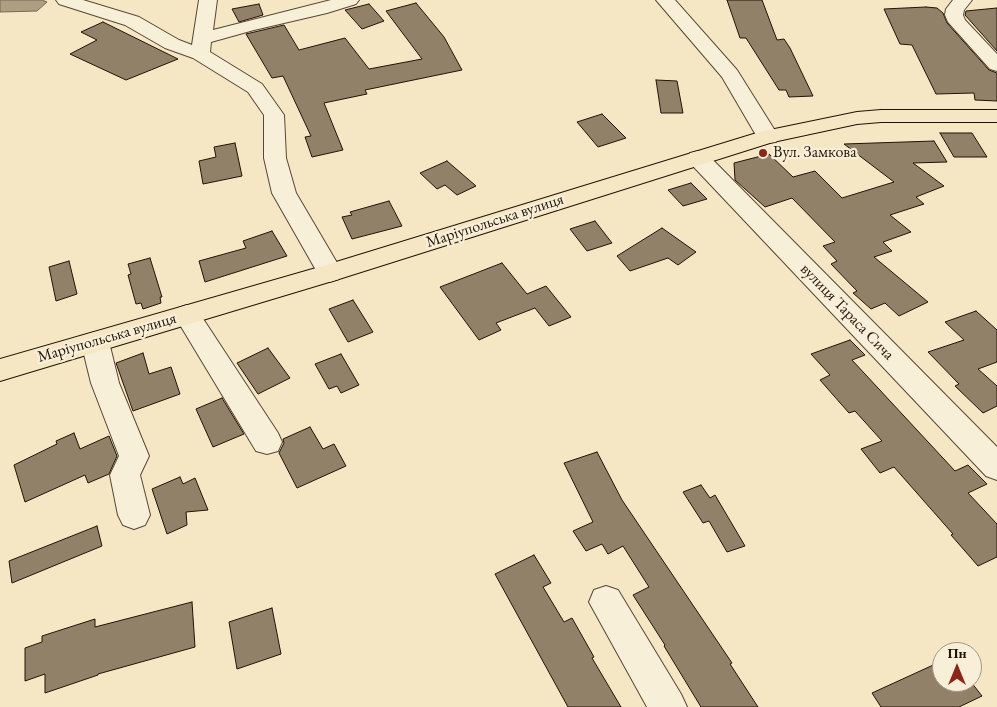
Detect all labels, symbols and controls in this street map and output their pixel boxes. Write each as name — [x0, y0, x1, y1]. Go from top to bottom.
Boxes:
place label: Вул. Замкова — [773, 143, 857, 163]
marker: Вул. Замкова — [757, 147, 769, 159]
street label: Маріупольська вулиця — [424, 190, 566, 252]
street label: вулиця Тараса Сича — [796, 260, 898, 364]
street label: Маріупольська вулиця — [35, 309, 179, 367]
north arrow — [932, 642, 982, 692]
text: Пн — [947, 644, 967, 662]

